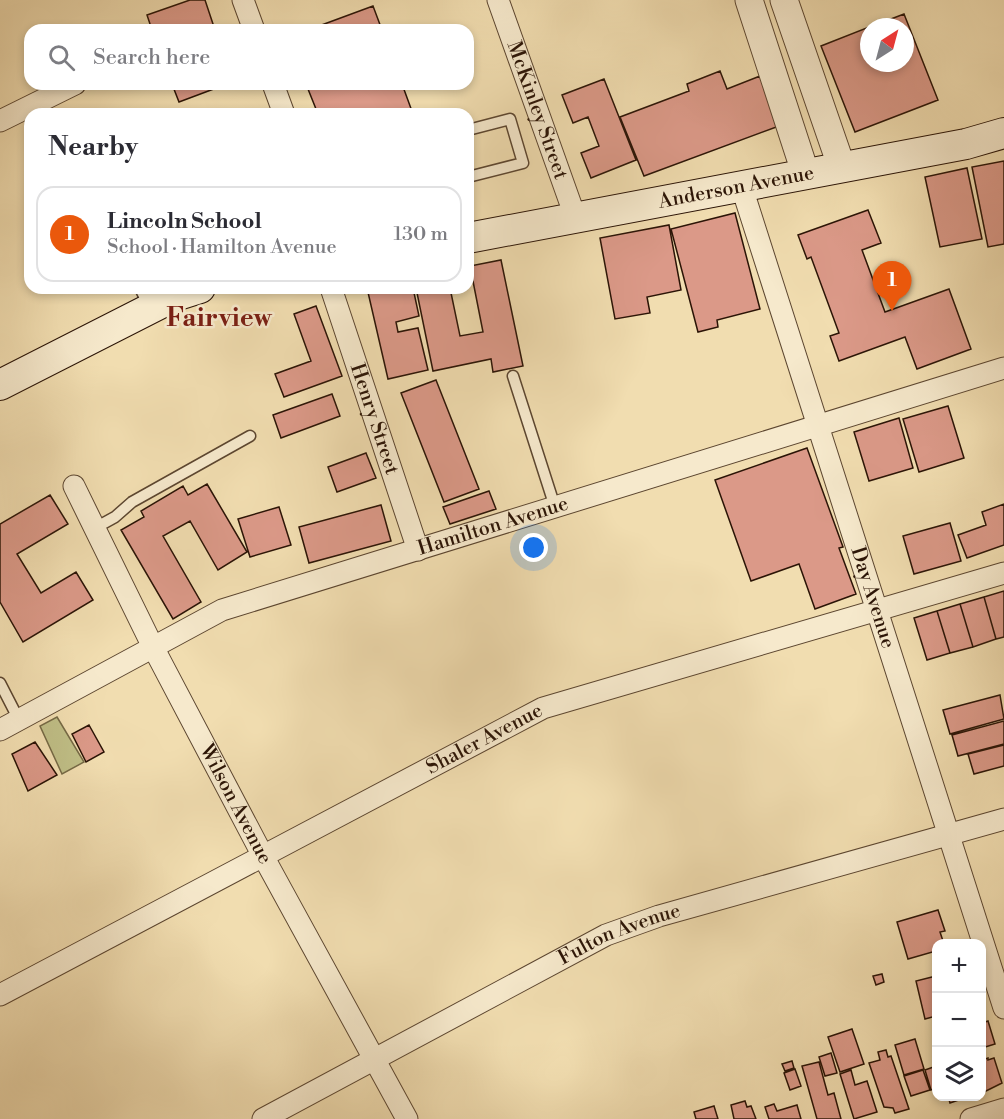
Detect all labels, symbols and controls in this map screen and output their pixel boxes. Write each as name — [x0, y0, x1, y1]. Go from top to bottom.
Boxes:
north arrow — [860, 18, 914, 72]
search box — [24, 24, 474, 90]
street label: McKinley Street — [501, 38, 573, 183]
icon: search — [45, 41, 78, 74]
text: Search here — [93, 44, 210, 71]
text: Nearby — [48, 131, 138, 163]
street label: Anderson Avenue — [655, 160, 816, 214]
text: Lincoln School — [107, 208, 262, 235]
text: 1 — [65, 222, 74, 247]
text: 130 m — [393, 222, 448, 247]
text: School · Hamilton Avenue — [107, 235, 337, 260]
pin: 1 — [872, 262, 912, 311]
district label: Fairview — [166, 302, 273, 334]
street label: Henry Street — [344, 360, 405, 478]
street label: Hamilton Avenue — [415, 491, 571, 561]
your location — [519, 533, 548, 562]
street label: Day Avenue — [845, 544, 901, 652]
street label: Shaler Avenue — [422, 698, 547, 780]
street label: Wilson Avenue — [193, 739, 278, 869]
street label: Fulton Avenue — [554, 898, 683, 971]
map controls — [932, 939, 986, 1101]
button: + — [932, 939, 986, 993]
button: − — [932, 993, 986, 1047]
button: layers — [932, 1047, 986, 1101]

